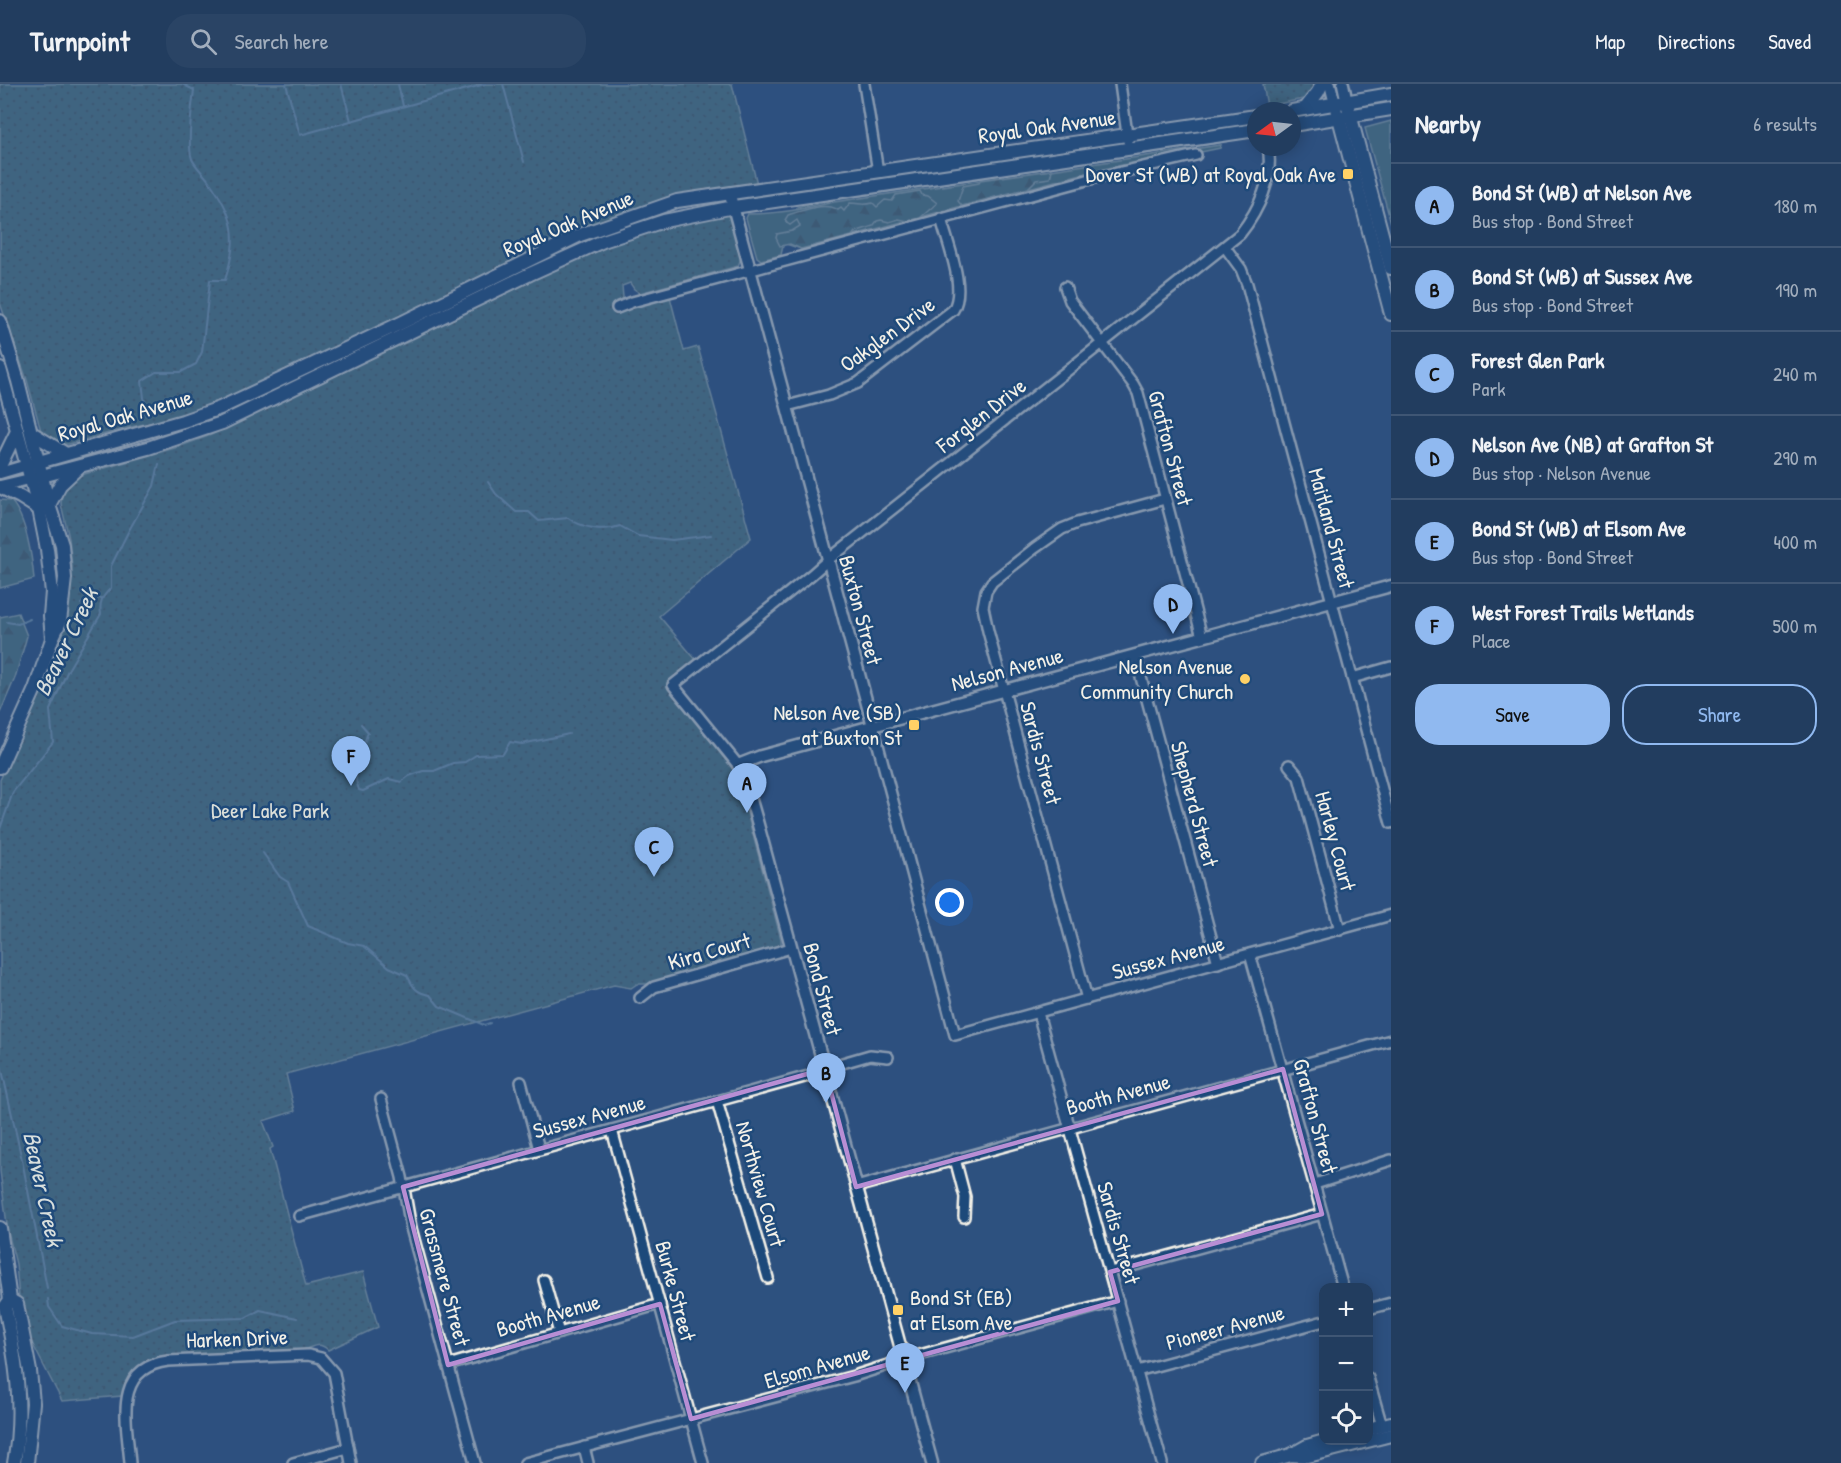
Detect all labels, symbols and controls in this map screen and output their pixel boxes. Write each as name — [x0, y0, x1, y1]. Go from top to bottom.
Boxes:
search box — [166, 14, 586, 68]
text: Turnpoint — [30, 22, 130, 60]
icon: search — [187, 25, 220, 58]
text: Search here — [235, 26, 329, 56]
text: Map — [1595, 27, 1625, 56]
text: Directions — [1658, 27, 1735, 56]
text: Saved — [1768, 27, 1811, 56]
street label: Royal Oak Avenue — [976, 101, 1118, 150]
north arrow — [1247, 102, 1301, 156]
text: Nearby — [1415, 106, 1481, 141]
text: 6 results — [1753, 110, 1817, 137]
place label: Dover St (WB) at Royal Oak Ave — [1085, 159, 1336, 189]
marker: Dover St (WB) at Royal Oak Ave — [1341, 167, 1355, 181]
text: Bond St (WB) at Nelson Ave — [1472, 177, 1692, 207]
street label: Royal Oak Avenue — [498, 182, 638, 264]
text: A — [1430, 192, 1439, 219]
text: 180 m — [1774, 192, 1817, 219]
text: Bus stop · Bond Street — [1472, 207, 1633, 234]
text: Bond St (WB) at Sussex Ave — [1472, 261, 1693, 291]
text: B — [1429, 276, 1440, 303]
text: 190 m — [1775, 276, 1817, 303]
street label: Oakglen Drive — [833, 289, 941, 379]
text: Bus stop · Bond Street — [1472, 291, 1633, 318]
text: Forest Glen Park — [1472, 345, 1604, 375]
text: C — [1429, 360, 1440, 387]
text: 240 m — [1773, 360, 1817, 387]
street label: Forglen Drive — [929, 370, 1032, 460]
text: Park — [1472, 375, 1505, 402]
street label: Royal Oak Avenue — [54, 381, 196, 449]
street label: Grafton Street — [1141, 387, 1201, 509]
text: Nelson Ave (NB) at Grafton St — [1472, 429, 1713, 459]
text: D — [1430, 444, 1439, 471]
text: 290 m — [1773, 444, 1817, 471]
text: Bus stop · Nelson Avenue — [1472, 459, 1651, 486]
street label: Maitland Street — [1302, 464, 1363, 592]
text: Bond St (WB) at Elsom Ave — [1472, 513, 1686, 543]
text: E — [1430, 528, 1439, 555]
text: 400 m — [1773, 528, 1817, 555]
text: Bus stop · Bond Street — [1472, 543, 1633, 570]
street label: Buxton Street — [832, 552, 890, 669]
water label: Beaver Creek — [25, 580, 106, 701]
pin: D — [1154, 584, 1192, 634]
text: West Forest Trails Wetlands — [1472, 597, 1694, 627]
text: F — [1431, 612, 1438, 639]
text: 500 m — [1772, 612, 1817, 639]
text: Place — [1472, 627, 1511, 654]
street label: Nelson Avenue — [948, 640, 1066, 698]
place label: Nelson Avenue Community Church — [1080, 651, 1233, 706]
marker: Nelson Avenue Community Church — [1238, 672, 1252, 686]
button: Save — [1415, 684, 1610, 745]
button: Share — [1622, 684, 1817, 745]
place label: Nelson Ave (SB) at Buxton St — [773, 697, 902, 752]
street label: Sardis Street — [1013, 698, 1069, 808]
marker: Nelson Ave (SB) at Buxton St — [907, 718, 921, 732]
pin: F — [332, 736, 370, 786]
street label: Shepherd Street — [1164, 738, 1226, 871]
pin: A — [728, 764, 766, 813]
street label: Harley Court — [1308, 788, 1364, 895]
park label: Deer Lake Park — [211, 795, 329, 825]
pin: C — [634, 828, 674, 877]
your location — [935, 888, 964, 917]
street label: Kira Court — [664, 925, 754, 977]
street label: Sussex Avenue — [1108, 928, 1228, 986]
street label: Bond Street — [796, 939, 850, 1039]
pin: B — [806, 1054, 846, 1103]
street label: Grafton Street — [1286, 1055, 1346, 1177]
street label: Booth Avenue — [1063, 1066, 1174, 1122]
street label: Sussex Avenue — [529, 1087, 649, 1145]
street label: Northview Court — [729, 1118, 793, 1251]
water label: Beaver Creek — [16, 1128, 72, 1251]
street label: Sardis Street — [1090, 1178, 1148, 1288]
street label: Grassmere Street — [412, 1205, 478, 1350]
street label: Burke Street — [648, 1238, 704, 1345]
place label: Bond St (EB) at Elsom Ave — [910, 1282, 1013, 1337]
map controls — [1319, 1283, 1373, 1445]
button: + — [1319, 1283, 1373, 1337]
street label: Booth Avenue — [493, 1286, 604, 1344]
street label: Pioneer Avenue — [1163, 1297, 1288, 1357]
marker: Bond St (EB) at Elsom Ave — [891, 1303, 905, 1317]
street label: Harken Drive — [186, 1321, 289, 1355]
street label: Elsom Avenue — [761, 1337, 874, 1395]
button: − — [1319, 1337, 1373, 1391]
pin: E — [886, 1344, 924, 1393]
button: locate — [1319, 1391, 1373, 1445]

